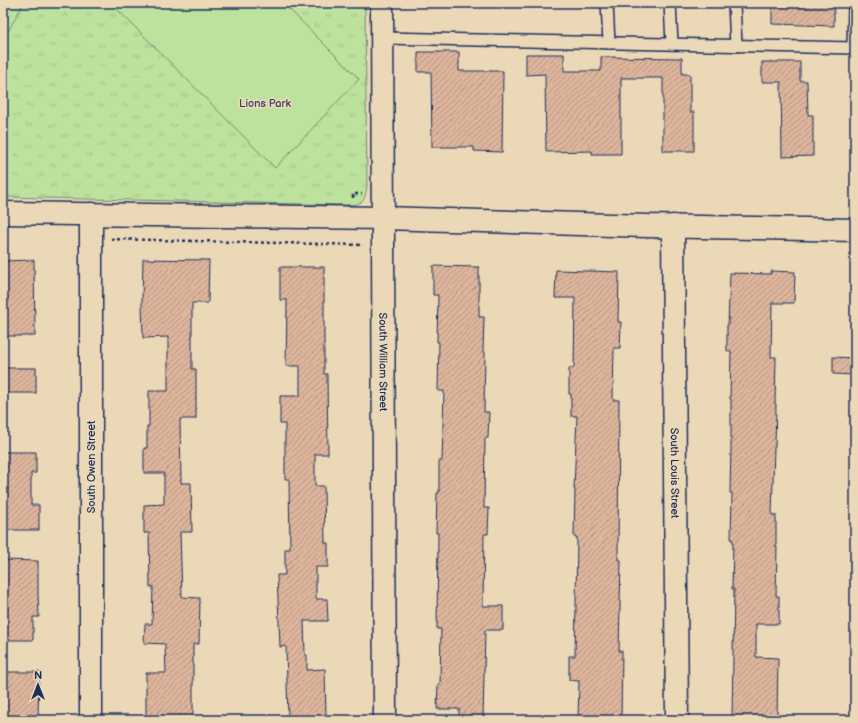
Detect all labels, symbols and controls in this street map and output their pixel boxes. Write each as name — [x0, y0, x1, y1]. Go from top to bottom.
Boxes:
park label: Lions Park — [239, 97, 292, 110]
street label: South William Street — [377, 313, 390, 412]
street label: South Owen Street — [85, 420, 98, 513]
street label: South Louis Street — [668, 428, 682, 519]
north arrow — [18, 665, 58, 705]
text: N — [34, 669, 42, 682]

